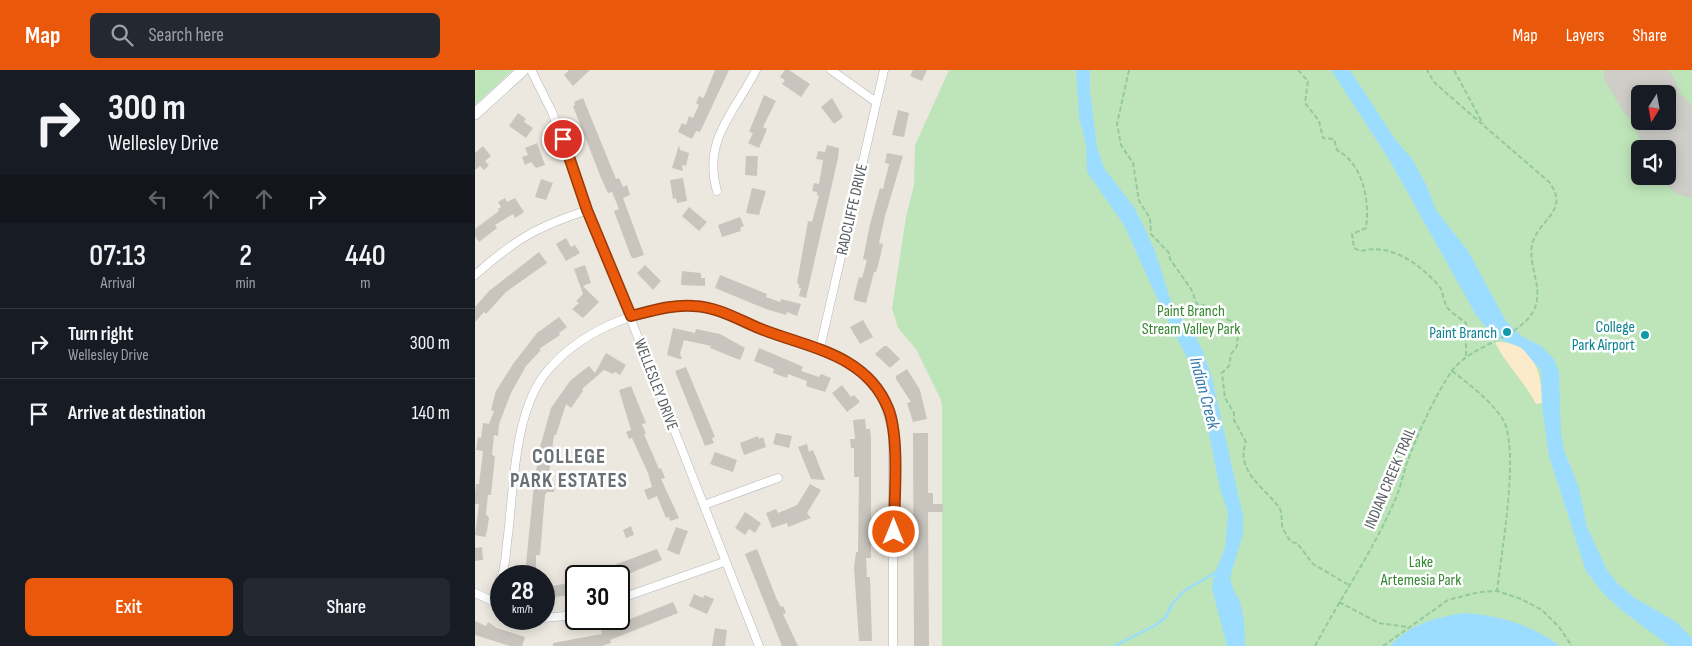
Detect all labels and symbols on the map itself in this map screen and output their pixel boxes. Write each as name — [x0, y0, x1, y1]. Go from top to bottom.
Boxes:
north arrow — [1631, 85, 1676, 130]
pin — [542, 118, 584, 160]
street label: RADCLIFFE DRIVE — [833, 162, 872, 257]
park label: Paint Branch Stream Valley Park — [1142, 302, 1240, 339]
place label: College Park Airport — [1572, 318, 1635, 355]
place label: Paint Branch — [1429, 324, 1497, 343]
marker: Paint Branch — [1501, 326, 1513, 338]
marker: College Park Airport — [1639, 329, 1651, 341]
street label: WELLESLEY DRIVE — [629, 336, 682, 433]
water label: Indian Creek — [1185, 355, 1224, 433]
street label: INDIAN CREEK TRAIL — [1361, 425, 1420, 532]
district label: COLLEGE PARK ESTATES — [510, 444, 628, 493]
position arrow — [867, 505, 919, 557]
park label: Lake Artemesia Park — [1380, 553, 1461, 590]
speed limit sign: 30 — [565, 565, 630, 630]

